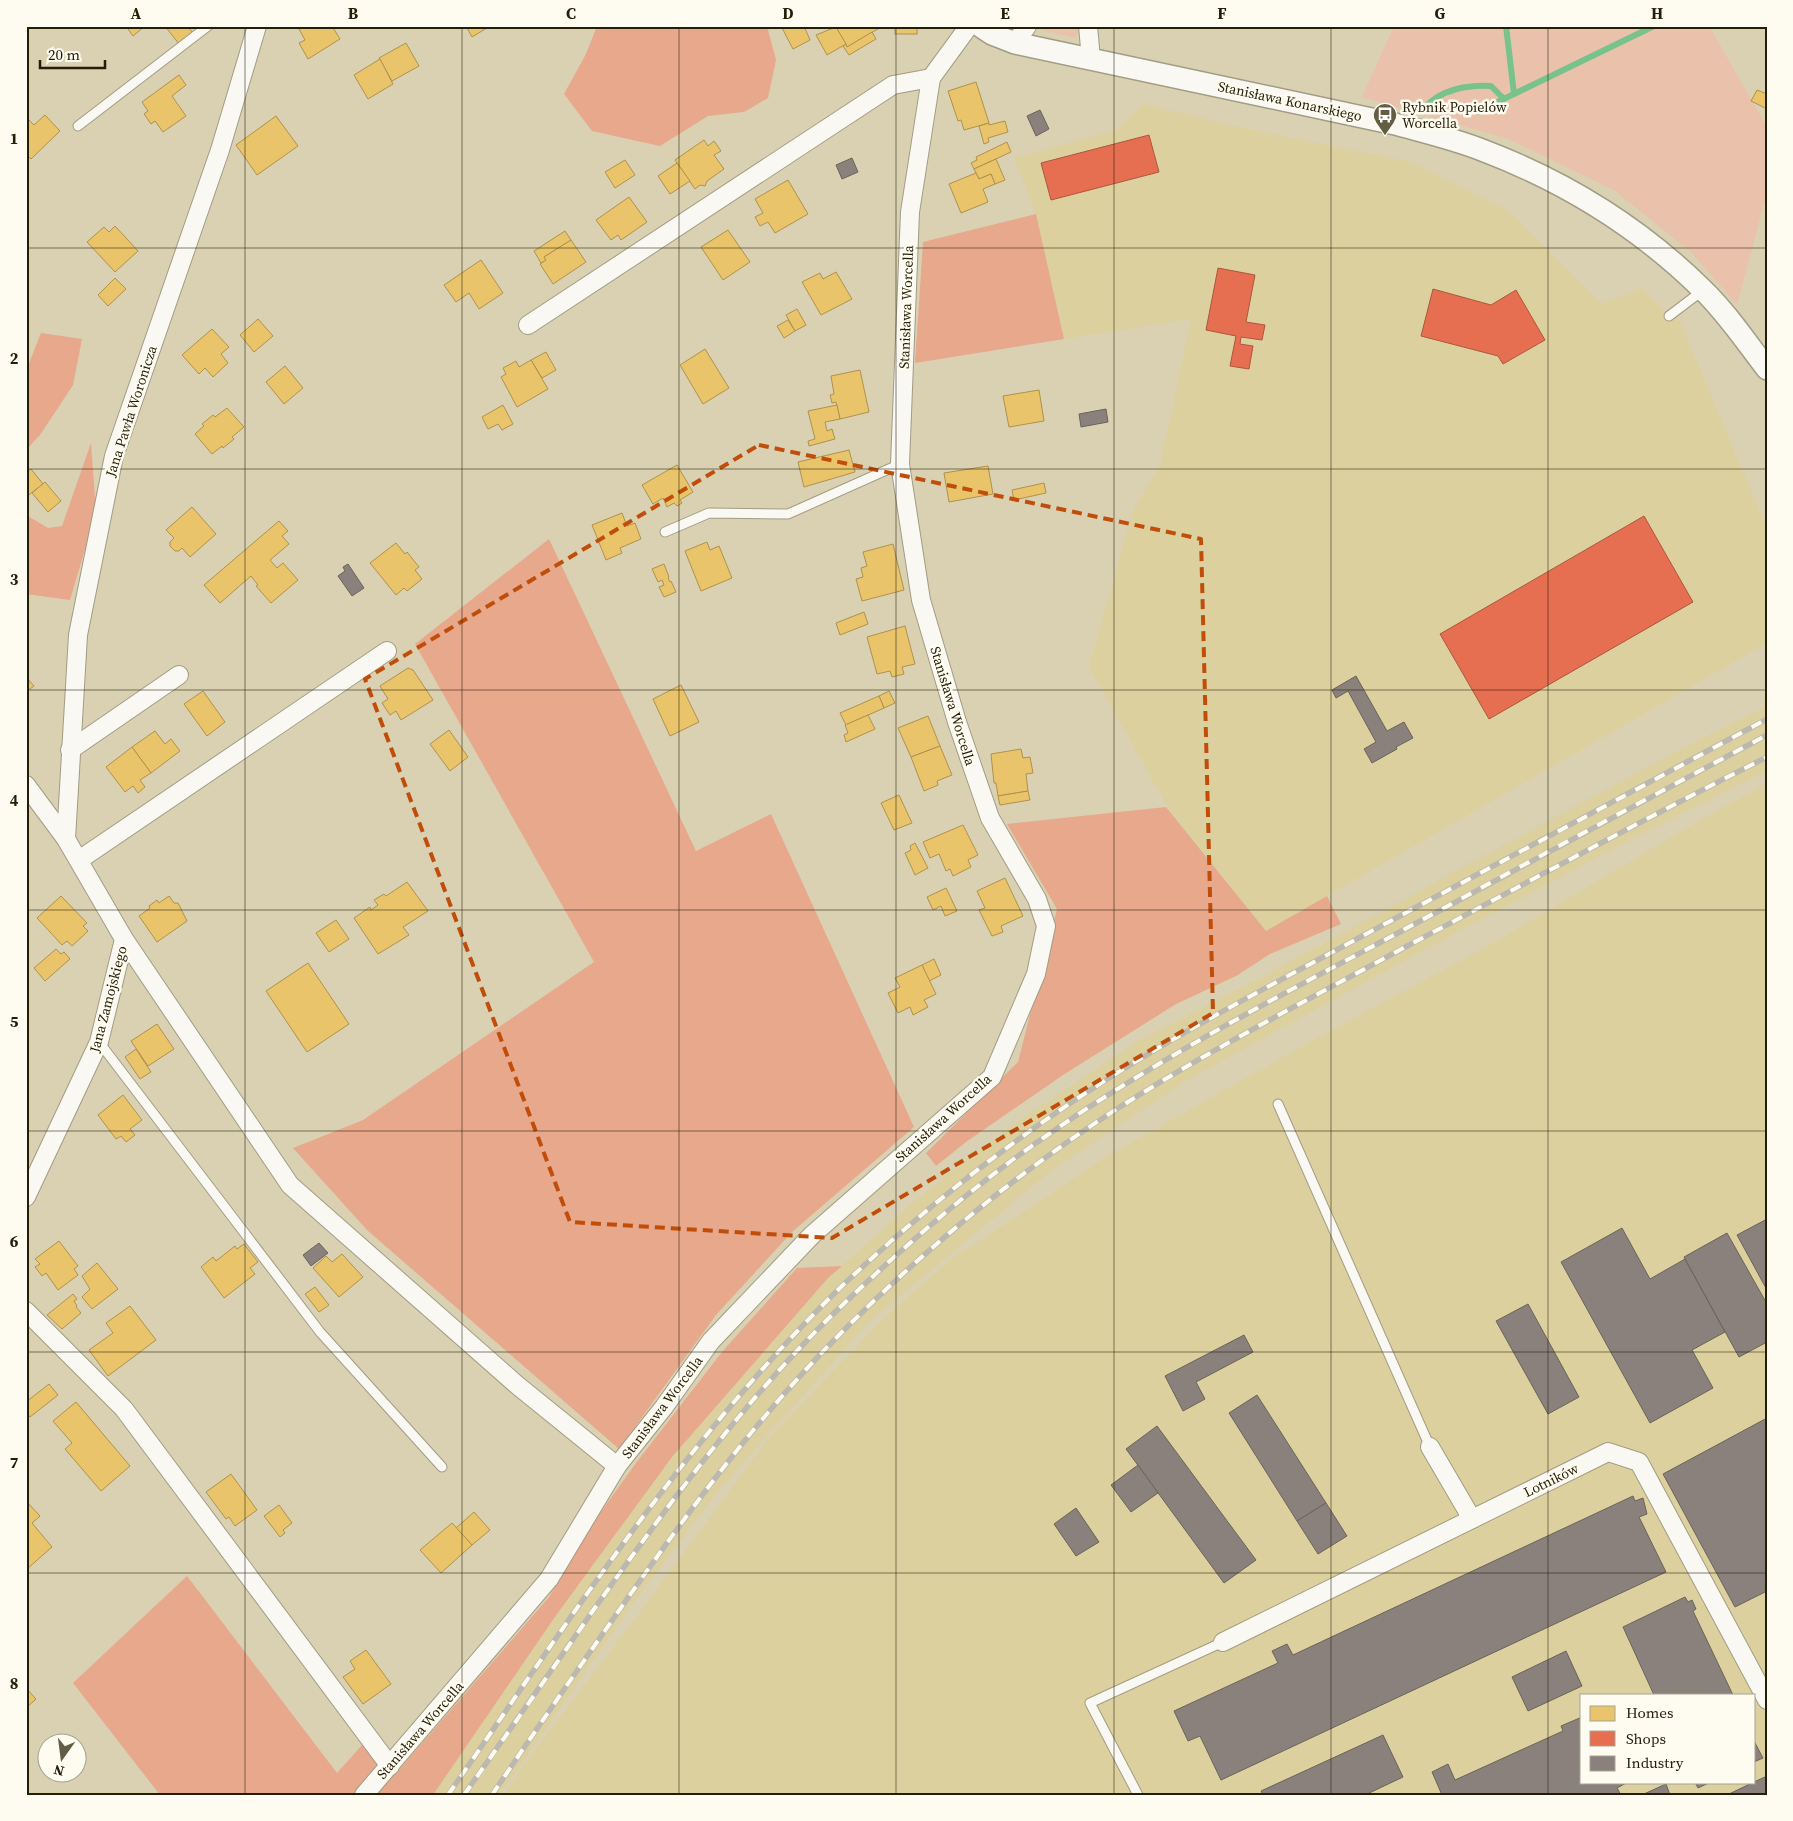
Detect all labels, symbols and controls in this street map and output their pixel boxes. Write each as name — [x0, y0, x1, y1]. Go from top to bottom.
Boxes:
text: A — [131, 2, 142, 24]
text: B — [348, 2, 359, 24]
text: C — [566, 2, 576, 24]
text: D — [782, 2, 794, 24]
text: E — [1000, 2, 1010, 24]
text: F — [1217, 2, 1227, 24]
text: G — [1435, 2, 1446, 24]
text: H — [1651, 2, 1663, 24]
scale bar — [40, 38, 105, 70]
text: 20 m — [48, 44, 80, 65]
street label: Stanisława Konarskiego — [1216, 76, 1364, 126]
place label: Rybnik Popielów Worcella — [1402, 97, 1507, 133]
bus stop icon: Rybnik Popielów Worcella — [1372, 102, 1398, 136]
text: 1 — [10, 127, 18, 149]
street label: Stanisława Worcella — [894, 244, 918, 369]
street label: Jana Pawła Woronicza — [100, 342, 162, 480]
text: 2 — [10, 347, 19, 369]
text: 3 — [10, 568, 19, 590]
street label: Stanisława Worcella — [925, 644, 981, 769]
text: 4 — [10, 789, 19, 811]
street label: Jana Zamojskiego — [84, 943, 132, 1055]
text: 5 — [10, 1010, 19, 1032]
street label: Stanisława Worcella — [890, 1069, 996, 1167]
text: 6 — [10, 1230, 19, 1252]
street label: Stanisława Worcella — [617, 1351, 708, 1462]
text: 7 — [10, 1451, 19, 1473]
street label: Lotników — [1520, 1458, 1582, 1502]
text: 8 — [10, 1672, 18, 1694]
street label: Stanisława Worcella — [372, 1676, 469, 1783]
legend — [1580, 1694, 1756, 1784]
text: Homes — [1626, 1702, 1673, 1723]
text: Shops — [1626, 1728, 1666, 1749]
north arrow — [38, 1734, 88, 1784]
text: Industry — [1626, 1752, 1684, 1773]
text: N — [51, 1760, 66, 1782]

